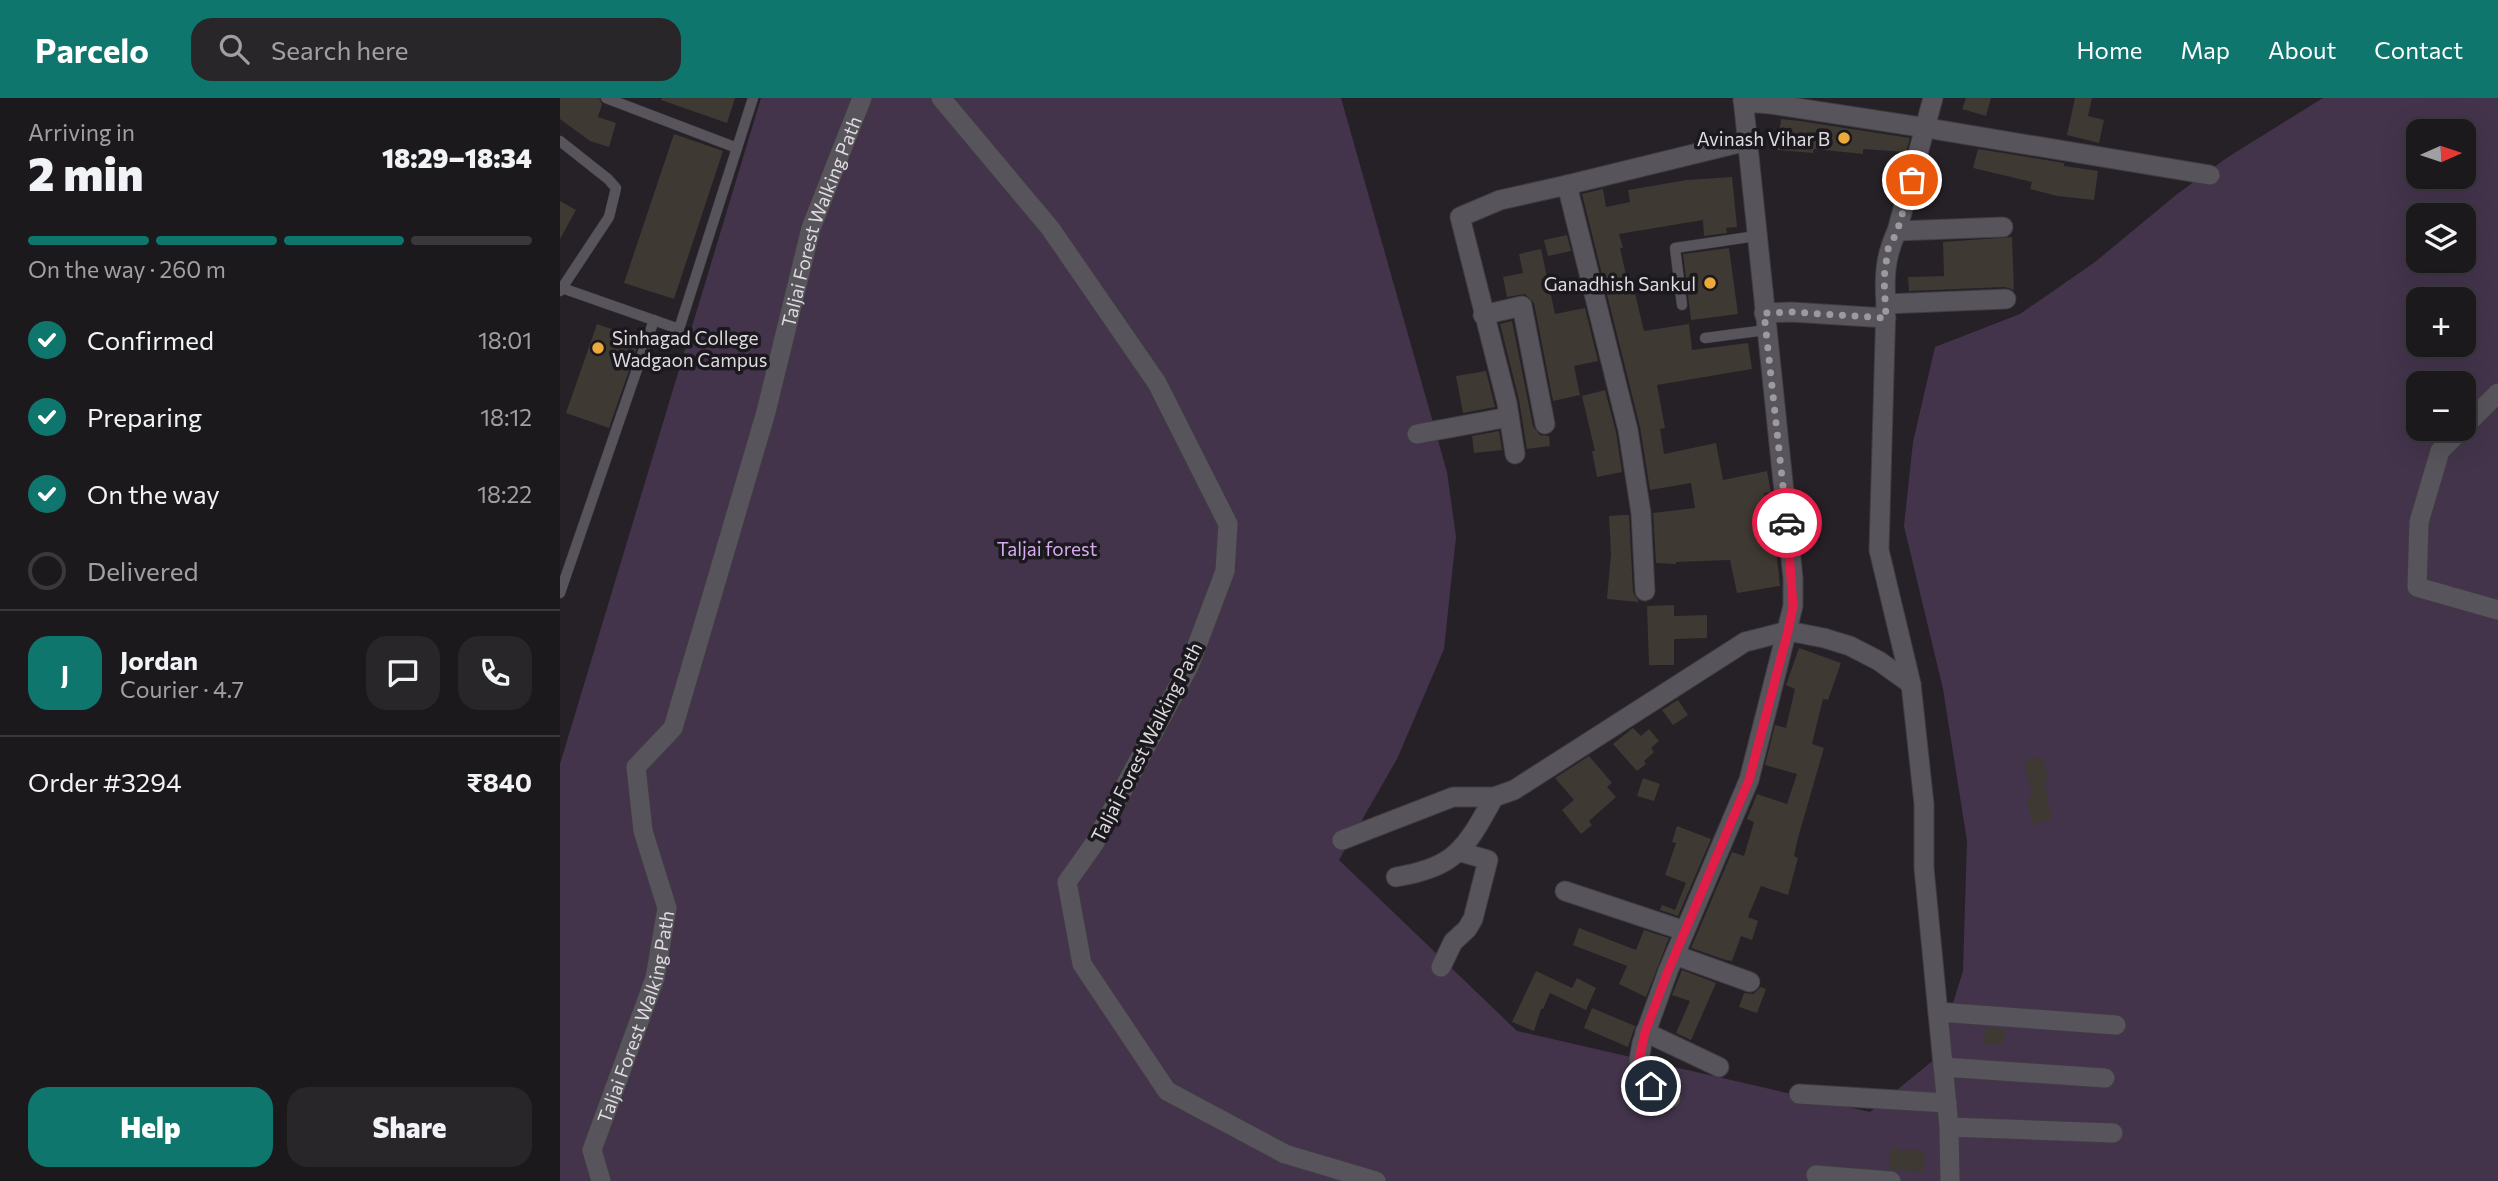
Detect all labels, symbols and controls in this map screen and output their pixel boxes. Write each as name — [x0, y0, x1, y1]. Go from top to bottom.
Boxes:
search box — [191, 18, 681, 81]
text: Parcelo — [35, 29, 149, 70]
icon: search — [215, 30, 253, 68]
text: Search here — [271, 34, 409, 65]
text: Home — [2077, 35, 2143, 64]
text: Map — [2181, 35, 2230, 64]
text: About — [2268, 35, 2336, 64]
text: Contact — [2374, 35, 2463, 64]
street label: Taljai Forest Walking Path — [776, 112, 865, 330]
text: Arriving in — [28, 118, 135, 146]
north arrow — [2406, 119, 2476, 189]
map controls — [2406, 119, 2476, 441]
place label: Avinash Vihar B — [1697, 127, 1830, 150]
marker: Avinash Vihar B — [1836, 130, 1852, 146]
text: 18:29–18:34 — [382, 142, 532, 173]
text: 2 min — [28, 144, 144, 200]
pin — [1882, 150, 1942, 210]
icon: bag — [1893, 161, 1931, 199]
button: layers — [2406, 203, 2476, 273]
text: On the way · 260 m — [28, 255, 226, 283]
place label: Ganadhish Sankul — [1544, 272, 1696, 295]
marker: Ganadhish Sankul — [1702, 275, 1718, 291]
button: + — [2406, 287, 2476, 357]
icon: check — [28, 321, 66, 359]
text: Confirmed — [87, 324, 214, 355]
text: 18:01 — [478, 326, 532, 354]
place label: Sinhagad College Wadgaon Campus — [612, 326, 767, 371]
marker: Sinhagad College Wadgaon Campus — [590, 340, 606, 356]
button: − — [2406, 371, 2476, 441]
icon: check — [28, 398, 66, 436]
text: Preparing — [87, 401, 202, 432]
text: 18:12 — [480, 403, 532, 431]
icon: check — [28, 475, 66, 513]
text: On the way — [87, 478, 220, 509]
text: 18:22 — [477, 480, 532, 508]
courier — [1752, 488, 1822, 558]
icon: car — [1768, 504, 1806, 542]
park label: Taljai forest — [997, 537, 1098, 560]
text: Delivered — [87, 555, 198, 586]
button: chat — [366, 636, 440, 710]
button: phone — [458, 636, 532, 710]
street label: Taljai Forest Walking Path — [1085, 638, 1207, 846]
text: Jordan — [120, 644, 198, 675]
text: J — [61, 658, 69, 689]
text: Courier · 4.7 — [120, 675, 244, 703]
text: Order #3294 — [28, 766, 182, 797]
text: ₹840 — [467, 766, 532, 797]
street label: Taljai Forest Walking Path — [591, 909, 678, 1126]
pin — [1621, 1056, 1681, 1116]
icon: home — [1632, 1067, 1670, 1105]
button: Help — [28, 1087, 273, 1167]
button: Share — [287, 1087, 532, 1167]

